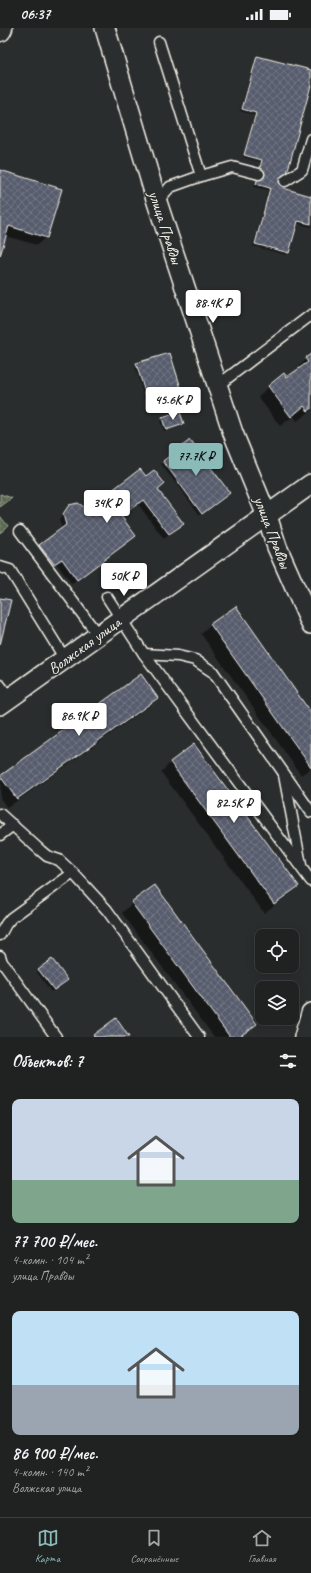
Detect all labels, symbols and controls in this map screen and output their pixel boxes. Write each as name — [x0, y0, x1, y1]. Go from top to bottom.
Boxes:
text: 06:37 — [20, 5, 50, 24]
street label: улица Правды — [144, 187, 187, 268]
pin: 88.4K ₽ — [176, 290, 250, 324]
text: 88.4K ₽ — [195, 295, 231, 311]
pin: 45.6K ₽ — [136, 387, 210, 421]
text: 45.6K ₽ — [155, 392, 191, 408]
pin: 77.7K ₽ — [159, 443, 233, 477]
text: 77.7K ₽ — [178, 448, 214, 464]
pin: 34K ₽ — [79, 490, 135, 524]
street label: улица Правды — [249, 493, 296, 573]
text: 34K ₽ — [93, 495, 121, 511]
pin: 50K ₽ — [96, 563, 152, 597]
text: 50K ₽ — [110, 568, 138, 584]
street label: Волжская улица — [44, 612, 126, 679]
pin: 86.9K ₽ — [42, 703, 116, 737]
text: 86.9K ₽ — [61, 708, 97, 724]
pin: 82.5K ₽ — [197, 790, 271, 824]
text: 82.5K ₽ — [216, 795, 252, 811]
map controls — [255, 929, 299, 1025]
button: locate — [255, 929, 299, 973]
button: layers — [255, 981, 299, 1025]
icon: filters — [277, 1050, 299, 1072]
text: Объектов: 7 — [12, 1051, 83, 1072]
icon: home — [120, 1125, 192, 1197]
text: 77 700 ₽/мес. — [12, 1231, 97, 1252]
text: 4-комн. · 104 m² — [12, 1252, 88, 1268]
text: улица Правды — [12, 1268, 74, 1284]
icon: home — [120, 1337, 192, 1409]
text: 86 900 ₽/мес. — [12, 1443, 98, 1464]
text: 4-комн. · 140 m² — [12, 1464, 88, 1480]
text: Волжская улица — [12, 1480, 81, 1496]
tab: Карта — [35, 1527, 60, 1565]
tab: Сохранённые — [130, 1527, 178, 1565]
tab: Главная — [248, 1527, 276, 1565]

